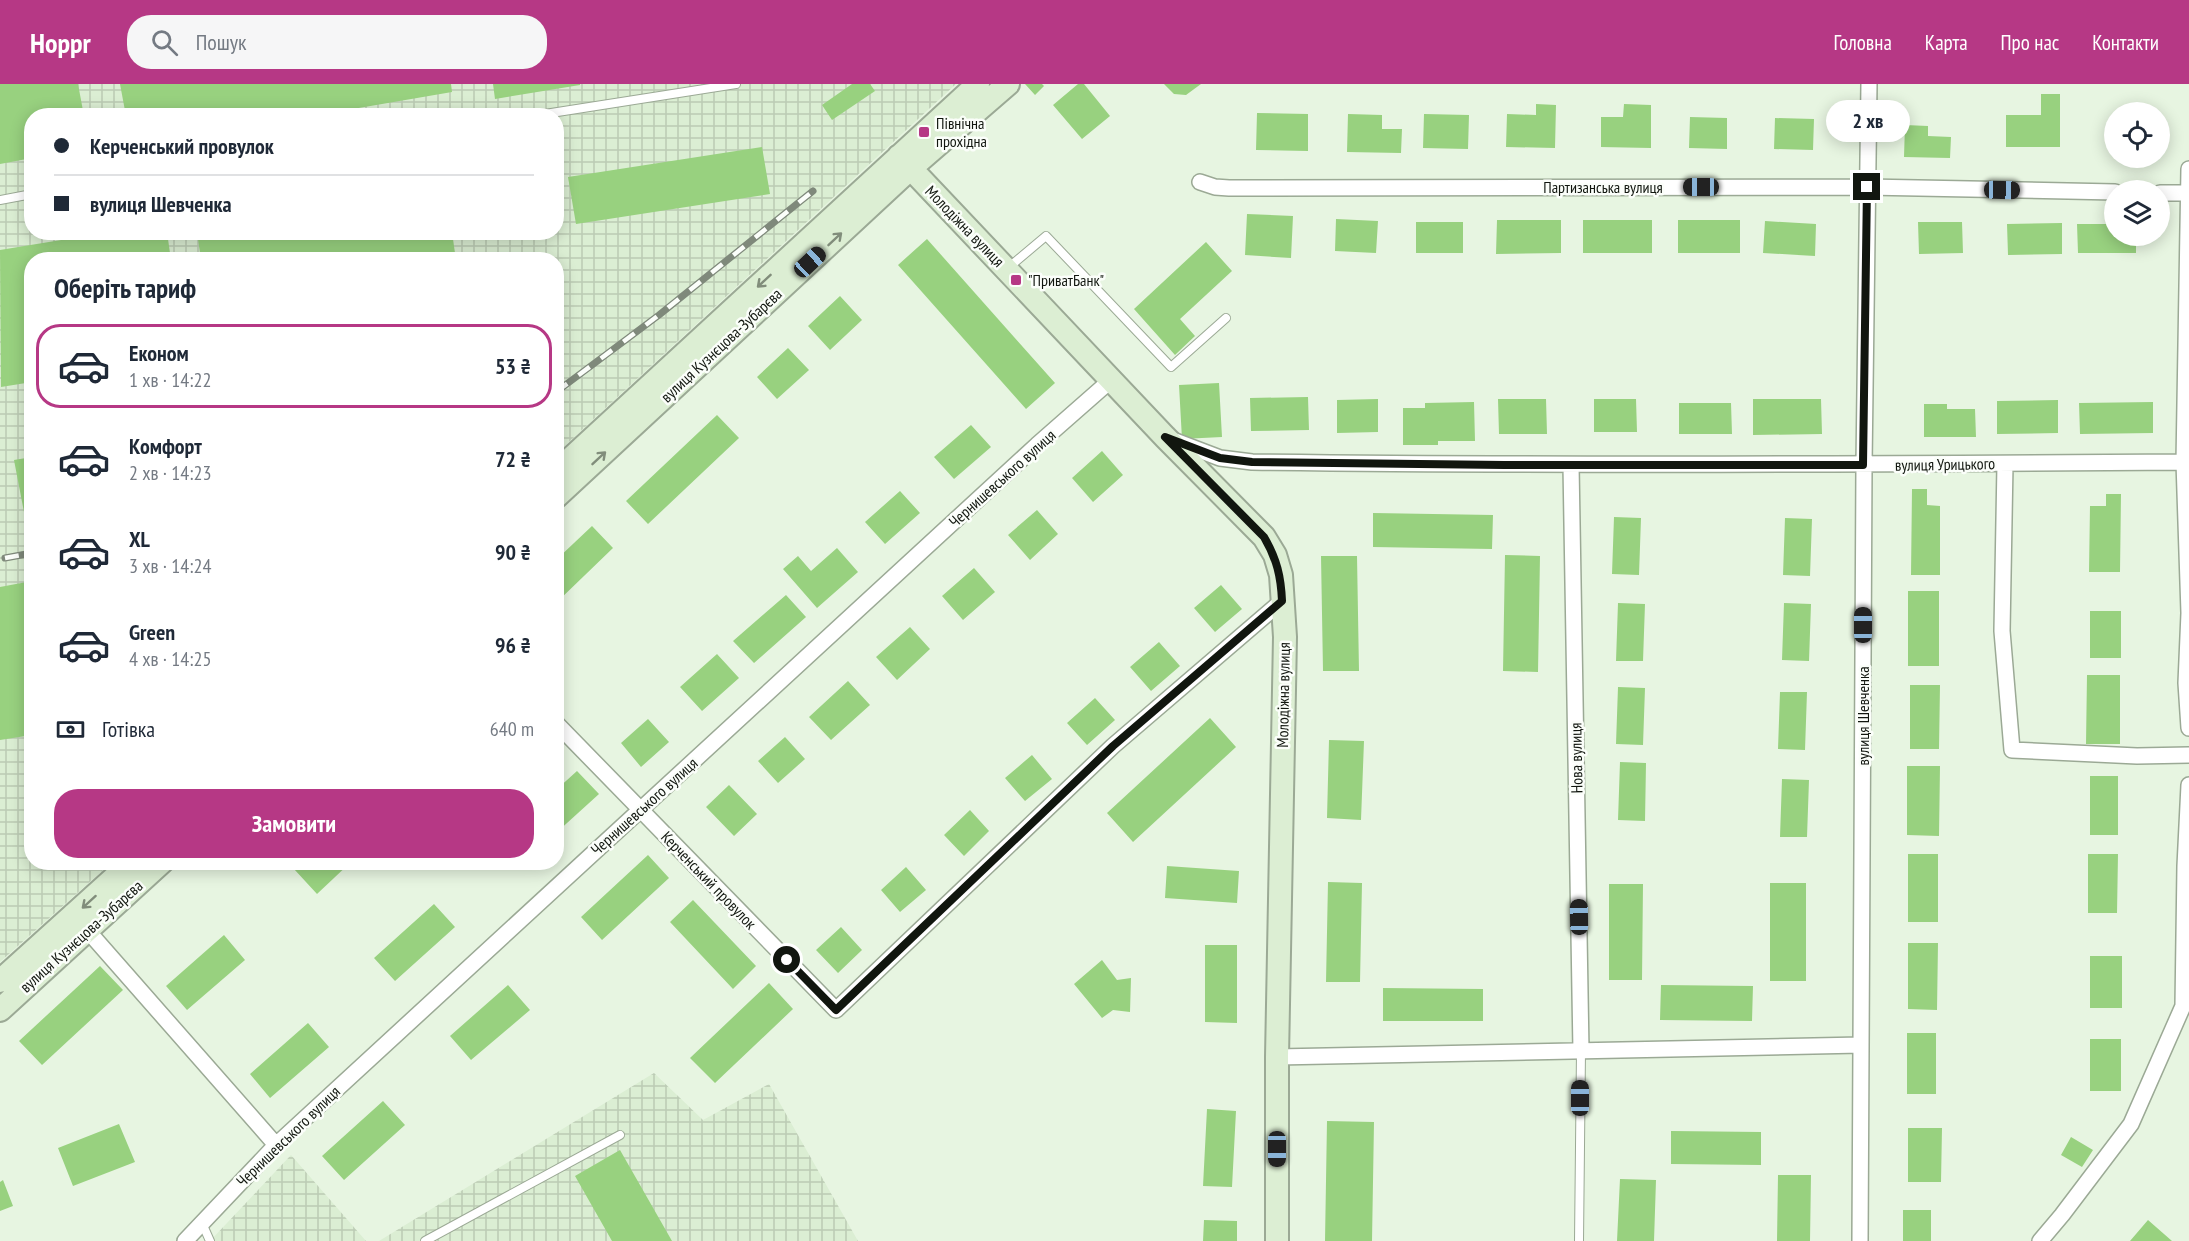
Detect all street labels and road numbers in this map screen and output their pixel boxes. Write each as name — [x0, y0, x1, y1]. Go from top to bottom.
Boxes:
street label: Партизанська вулиця — [1543, 177, 1663, 197]
street label: Молодіжна вулиця — [921, 181, 1009, 271]
street label: вулиця Кузнєцова-Зубарєва — [656, 284, 786, 406]
street label: Чернишевського вулиця — [945, 425, 1059, 531]
street label: вулиця Урицького — [1895, 453, 1995, 475]
street label: Молодіжна вулиця — [1272, 642, 1294, 748]
street label: вулиця Шевченка — [1853, 666, 1873, 766]
street label: Нова вулиця — [1565, 722, 1587, 794]
street label: Чернишевського вулиця — [587, 753, 701, 859]
street label: Керченський провулок — [657, 827, 761, 934]
street label: вулиця Кузнєцова-Зубарєва — [15, 876, 147, 996]
street label: Чернишевського вулиця — [232, 1081, 344, 1191]

